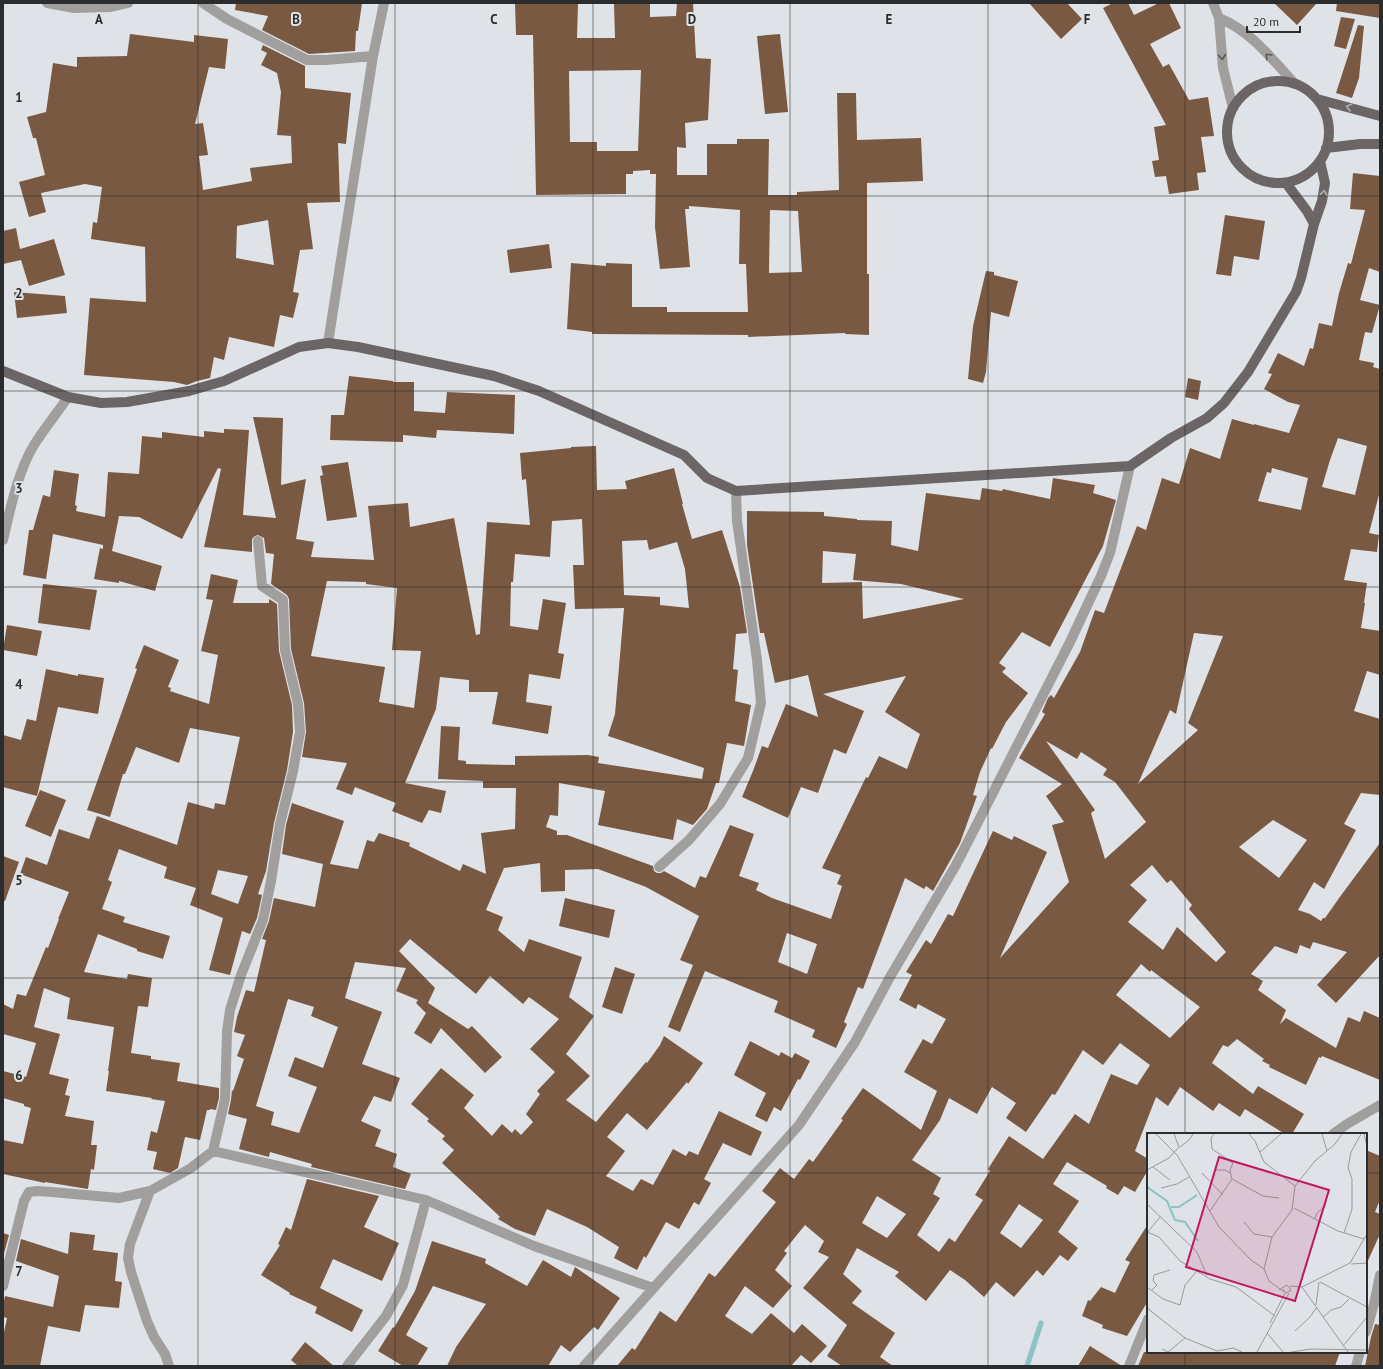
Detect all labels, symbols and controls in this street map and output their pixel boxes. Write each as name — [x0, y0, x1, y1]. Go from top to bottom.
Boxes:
scale bar — [1247, 8, 1300, 34]
text: A — [95, 11, 103, 28]
text: B — [292, 11, 300, 28]
text: C — [490, 11, 498, 28]
text: D — [688, 11, 696, 28]
text: E — [886, 11, 893, 28]
text: F — [1084, 11, 1091, 28]
text: 20 m — [1253, 14, 1279, 29]
one-way arrow — [1265, 53, 1273, 61]
one-way arrow — [1218, 54, 1227, 60]
text: 1 — [15, 89, 23, 106]
one-way arrow — [1345, 104, 1352, 112]
one-way arrow — [1319, 190, 1328, 196]
text: 2 — [15, 285, 23, 302]
text: 3 — [15, 480, 23, 497]
text: 4 — [15, 676, 23, 693]
text: 5 — [15, 872, 23, 889]
text: 6 — [15, 1067, 23, 1084]
inset map — [1147, 1133, 1367, 1353]
text: 7 — [15, 1263, 23, 1280]

